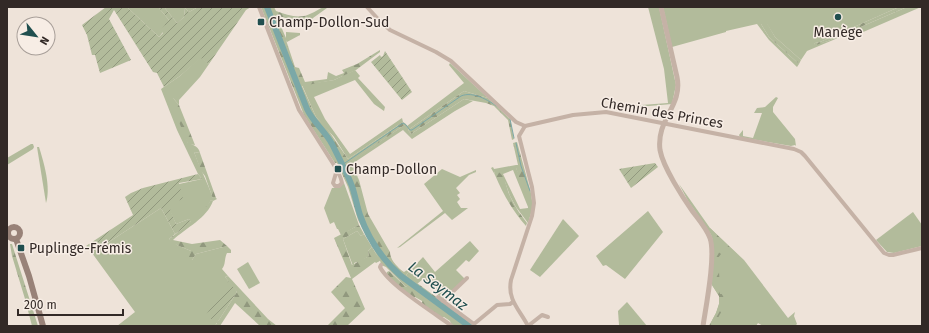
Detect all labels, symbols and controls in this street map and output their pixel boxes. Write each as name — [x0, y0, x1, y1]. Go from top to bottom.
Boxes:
marker: Manège — [833, 12, 843, 22]
place label: Champ-Dollon-Sud — [269, 14, 389, 31]
north arrow — [16, 16, 56, 56]
marker: Champ-Dollon-Sud — [256, 17, 266, 27]
place label: Manège — [813, 24, 863, 41]
text: N — [37, 34, 52, 47]
street label: Chemin des Princes — [600, 94, 725, 132]
place label: Champ-Dollon — [346, 161, 437, 178]
marker: Champ-Dollon — [333, 164, 343, 174]
place label: Puplinge-Frémis — [29, 240, 132, 257]
marker: Puplinge-Frémis — [16, 243, 26, 253]
water label: La Seymaz — [405, 258, 472, 315]
scale bar — [18, 291, 123, 317]
text: 200 m — [24, 298, 57, 312]

